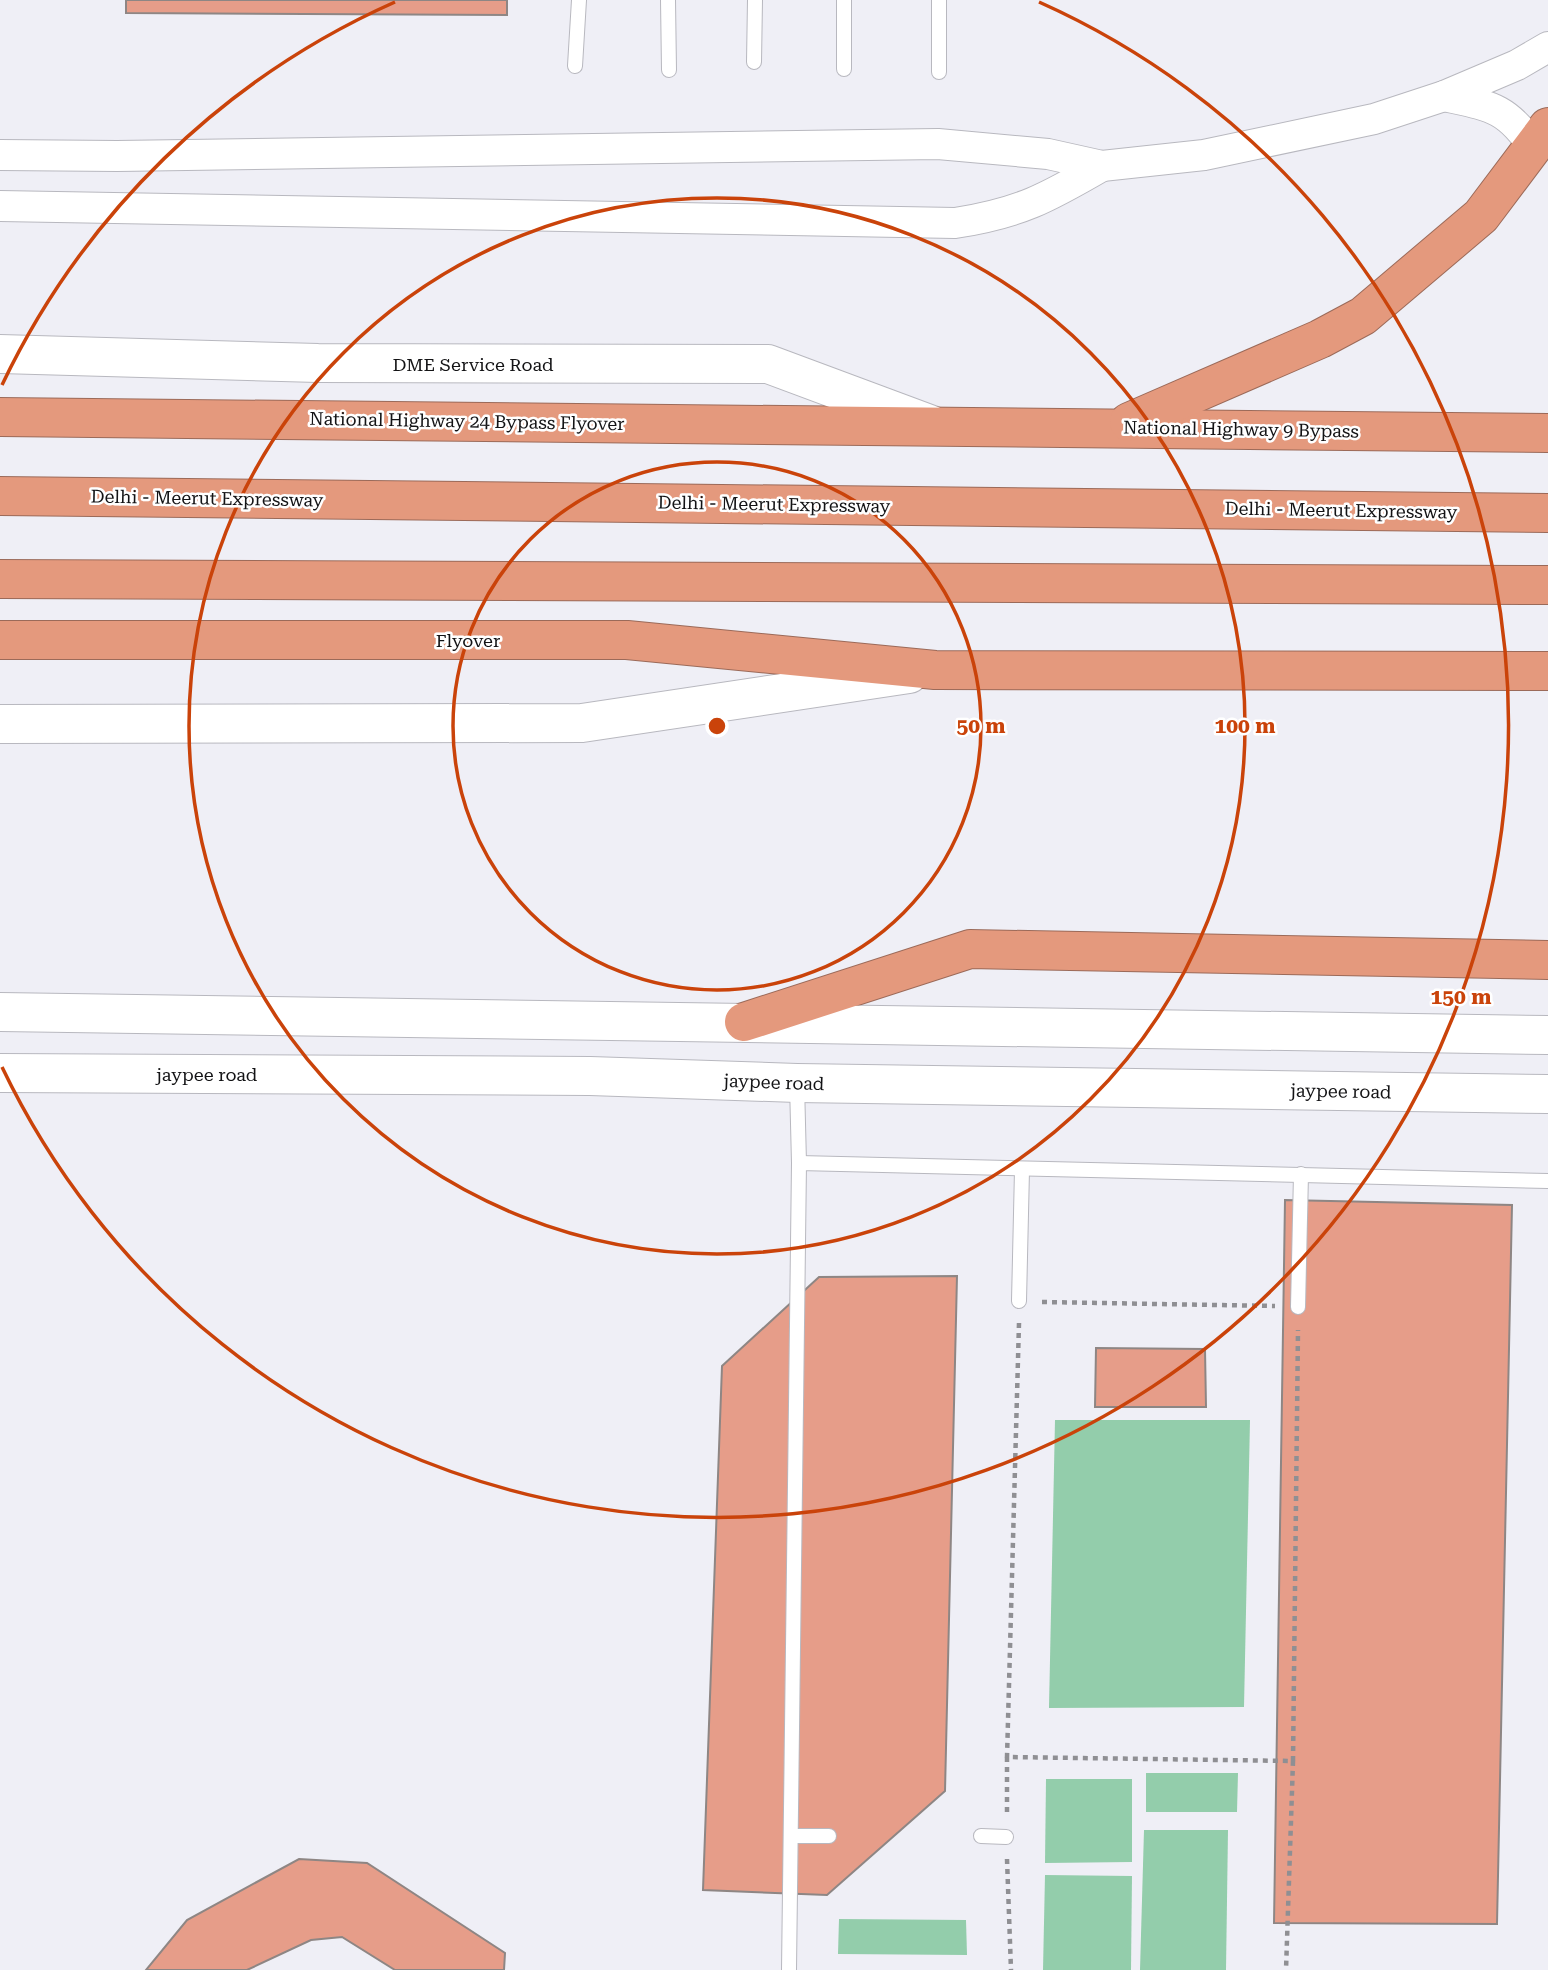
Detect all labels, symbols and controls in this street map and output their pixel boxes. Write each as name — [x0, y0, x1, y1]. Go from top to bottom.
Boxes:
street label: DME Service Road — [392, 354, 554, 375]
street label: National Highway 24 Bypass Flyover — [309, 408, 625, 434]
street label: National Highway 9 Bypass — [1123, 416, 1359, 442]
street label: Delhi - Meerut Expressway — [91, 485, 324, 511]
street label: Delhi - Meerut Expressway — [658, 491, 891, 517]
street label: Delhi - Meerut Expressway — [1225, 497, 1458, 523]
street label: Flyover — [436, 630, 500, 651]
centre of rings — [705, 714, 729, 738]
text: 50 m — [956, 714, 1006, 738]
text: 100 m — [1215, 714, 1275, 738]
text: 150 m — [1431, 985, 1491, 1009]
street label: jaypee road — [155, 1064, 258, 1085]
street label: jaypee road — [721, 1070, 825, 1094]
street label: jaypee road — [1288, 1080, 1392, 1102]

